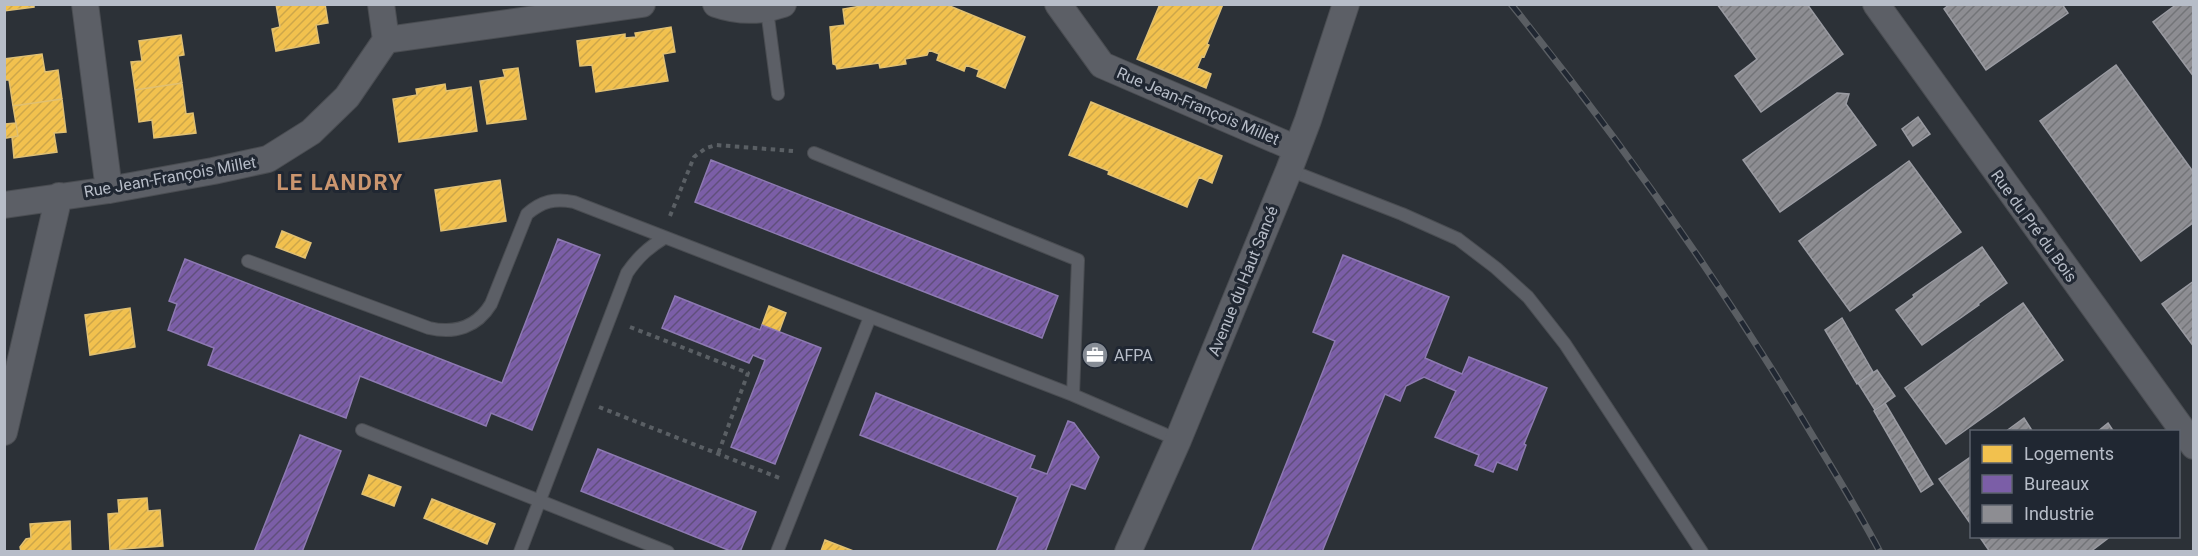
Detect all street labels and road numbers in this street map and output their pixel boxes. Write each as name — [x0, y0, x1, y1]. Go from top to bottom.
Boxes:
street label: Rue Jean-François Millet — [1114, 63, 1282, 149]
street label: Rue Jean-François Millet — [82, 152, 258, 202]
street label: Rue du Pré du Bois — [1987, 166, 2081, 286]
street label: Avenue du Haut Sancé — [1204, 203, 1282, 359]

